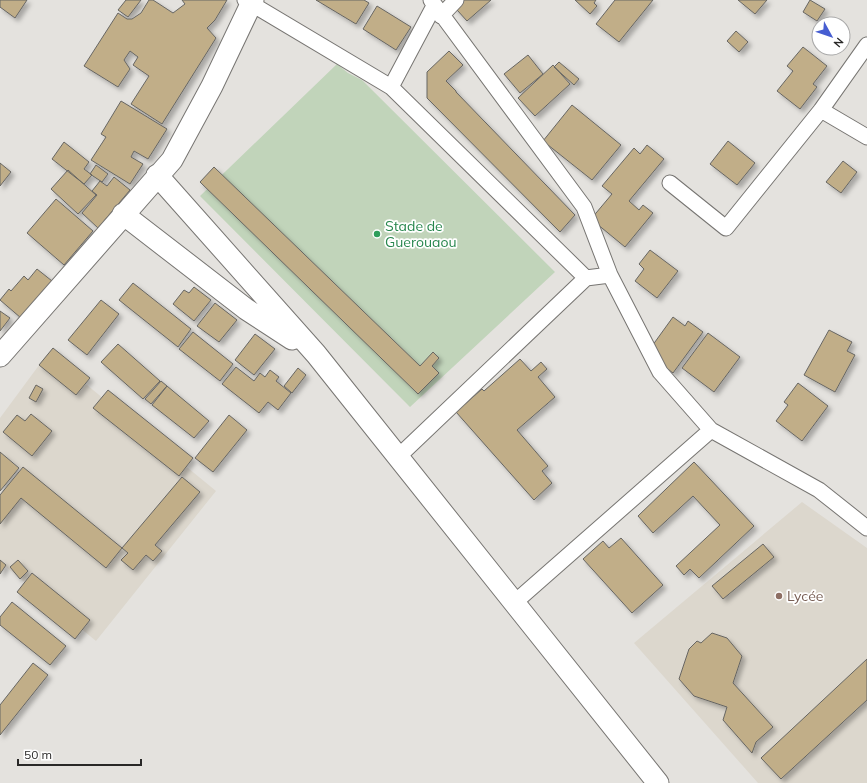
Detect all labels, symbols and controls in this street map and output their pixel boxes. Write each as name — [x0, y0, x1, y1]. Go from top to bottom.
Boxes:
north arrow — [811, 16, 851, 56]
text: N — [831, 35, 847, 50]
place label: Stade de Guerouaou — [385, 217, 456, 251]
marker: Stade de Guerouaou — [372, 229, 382, 239]
place label: Lycée — [787, 587, 823, 605]
marker: Lycée — [774, 591, 784, 601]
scale bar — [18, 741, 141, 767]
text: 50 m — [24, 747, 52, 762]

